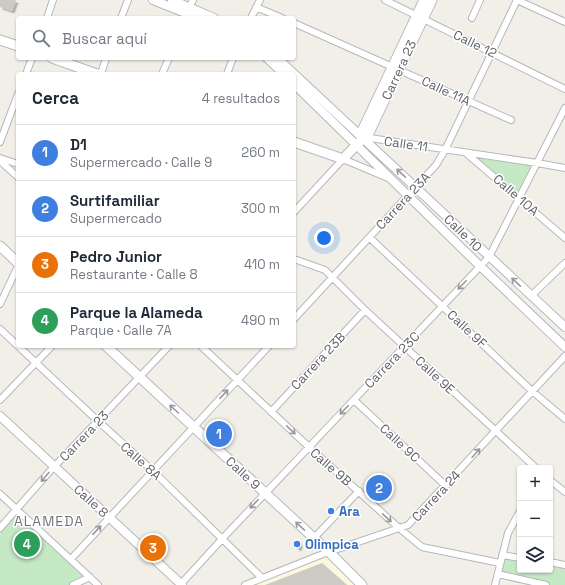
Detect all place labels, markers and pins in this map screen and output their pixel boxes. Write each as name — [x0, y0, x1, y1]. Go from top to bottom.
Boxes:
pin: 1 — [206, 419, 232, 449]
pin: 2 — [366, 473, 392, 503]
place label: Ara — [339, 503, 360, 520]
marker: Ara — [326, 506, 336, 516]
pin: 4 — [14, 529, 40, 559]
pin: 3 — [140, 533, 166, 563]
place label: Olimpica — [305, 536, 359, 553]
marker: Olimpica — [292, 539, 302, 549]

